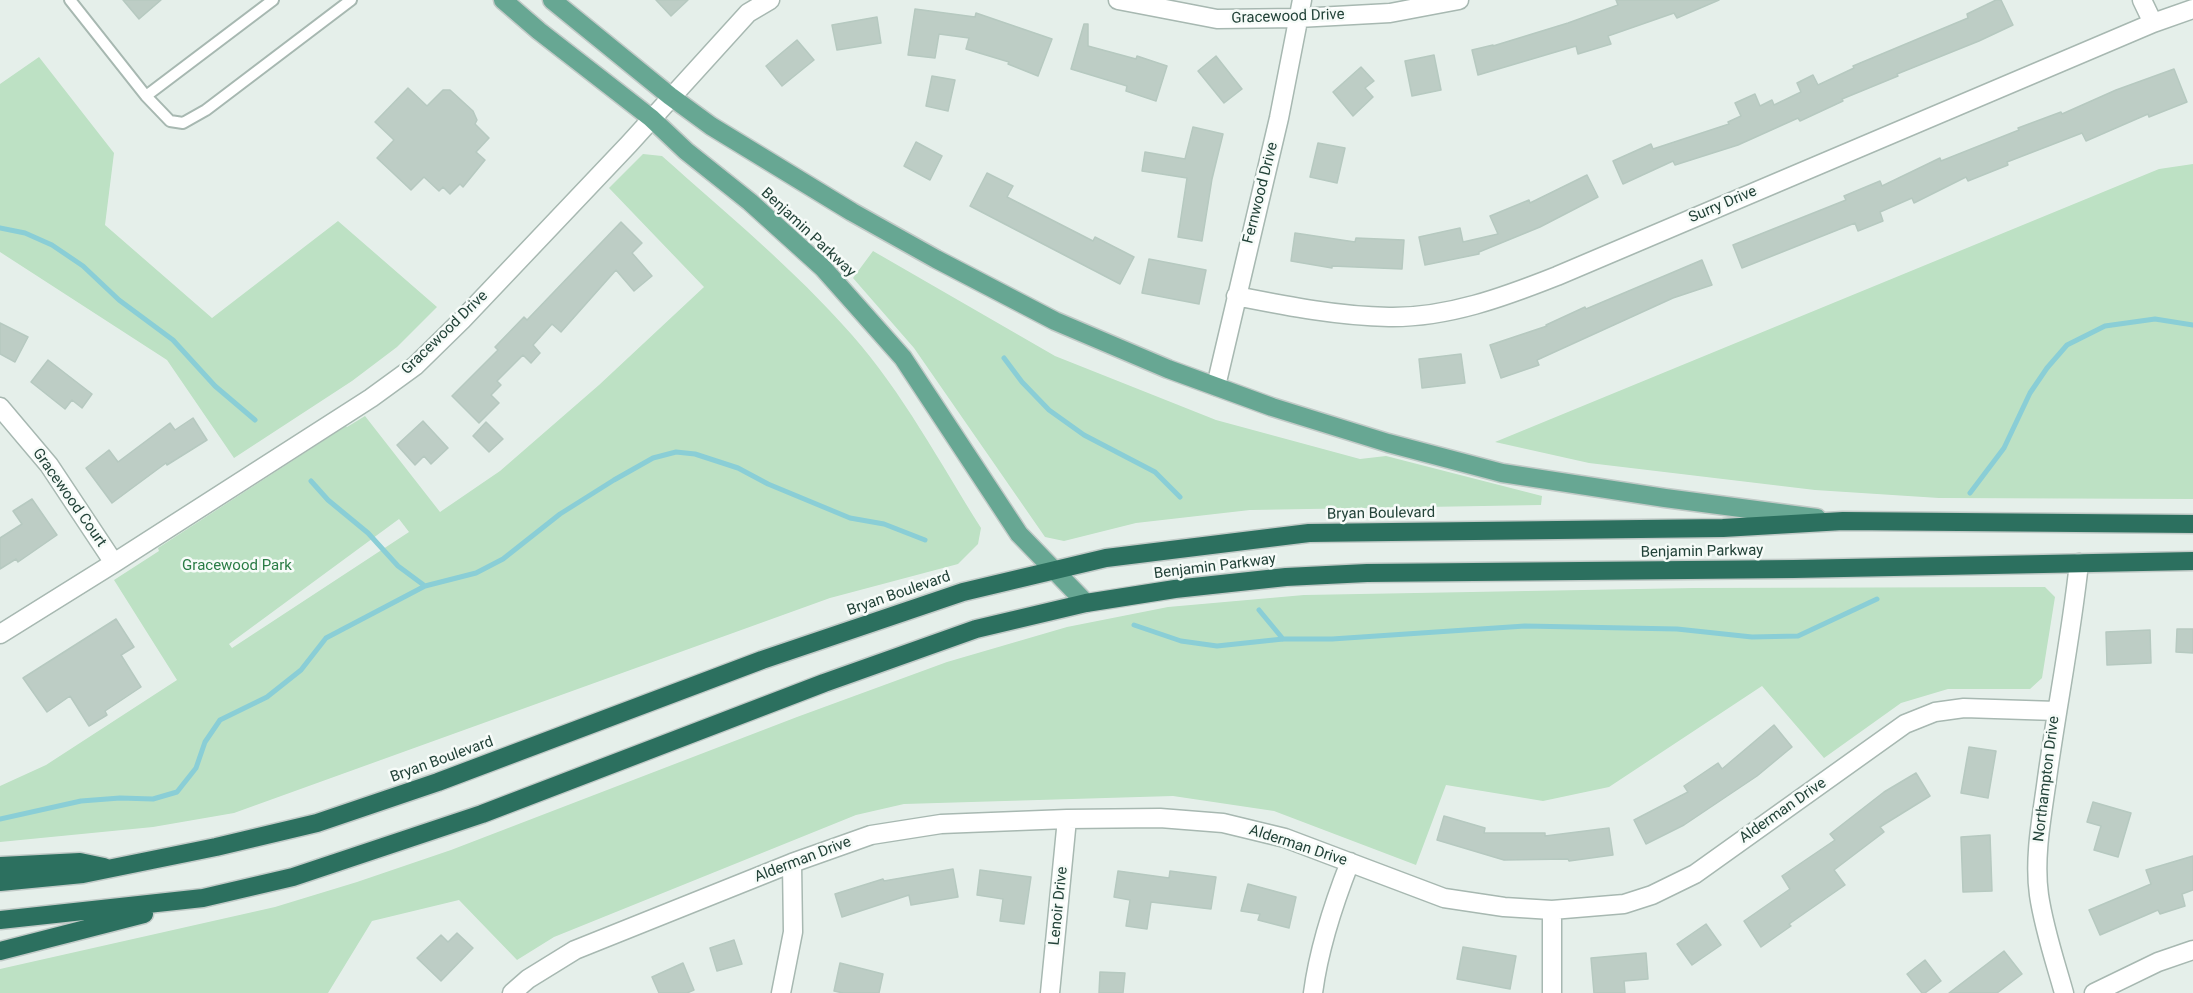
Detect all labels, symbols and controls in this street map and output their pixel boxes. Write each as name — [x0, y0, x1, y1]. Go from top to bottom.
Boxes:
street label: Gracewood Drive — [1231, 6, 1345, 28]
street label: Fernwood Drive — [1240, 141, 1282, 245]
street label: Surry Drive — [1686, 183, 1760, 227]
street label: Benjamin Parkway — [757, 185, 859, 281]
street label: Gracewood Drive — [398, 287, 492, 379]
street label: Gracewood Court — [28, 445, 110, 551]
street label: Bryan Boulevard — [1327, 504, 1435, 524]
street label: Benjamin Parkway — [1640, 542, 1764, 562]
street label: Benjamin Parkway — [1153, 551, 1277, 583]
park label: Gracewood Park — [182, 557, 292, 575]
street label: Bryan Boulevard — [845, 568, 953, 620]
street label: Northampton Drive — [2030, 715, 2064, 843]
street label: Bryan Boulevard — [388, 733, 496, 787]
street label: Alderman Drive — [1736, 774, 1830, 848]
street label: Alderman Drive — [1247, 822, 1349, 870]
street label: Alderman Drive — [752, 833, 854, 887]
street label: Lenoir Drive — [1046, 866, 1072, 946]

